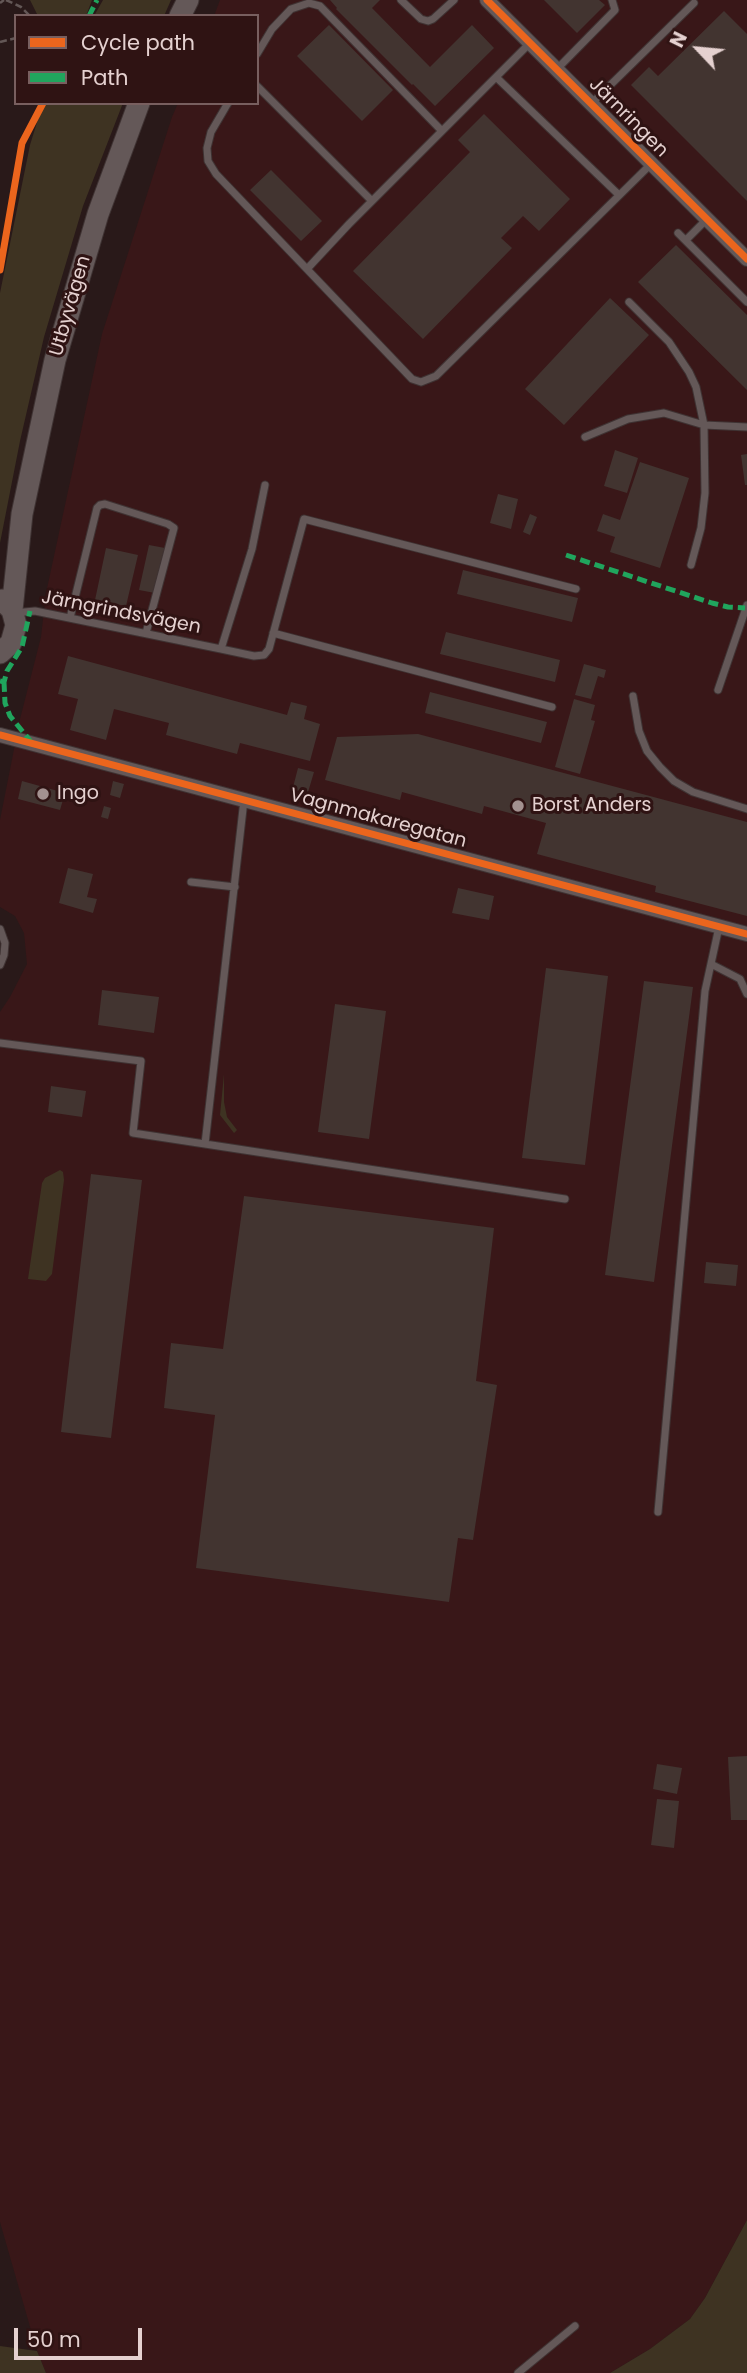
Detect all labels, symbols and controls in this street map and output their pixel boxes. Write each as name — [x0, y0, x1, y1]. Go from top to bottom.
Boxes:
legend — [14, 14, 259, 105]
north arrow — [663, 14, 733, 84]
text: N — [663, 27, 694, 52]
text: Cycle path — [81, 28, 195, 57]
text: Path — [81, 63, 128, 92]
street label: Järnringen — [584, 74, 672, 162]
street label: Utbyvägen — [46, 253, 96, 359]
street label: Järngrindsvägen — [39, 586, 203, 640]
place label: Ingo — [57, 783, 99, 805]
street label: Vagnmakaregatan — [287, 784, 469, 854]
marker: Ingo — [35, 786, 51, 802]
place label: Borst Anders — [532, 795, 651, 817]
marker: Borst Anders — [510, 798, 526, 814]
scale bar — [18, 2314, 145, 2358]
text: 50 m — [27, 2325, 81, 2354]

